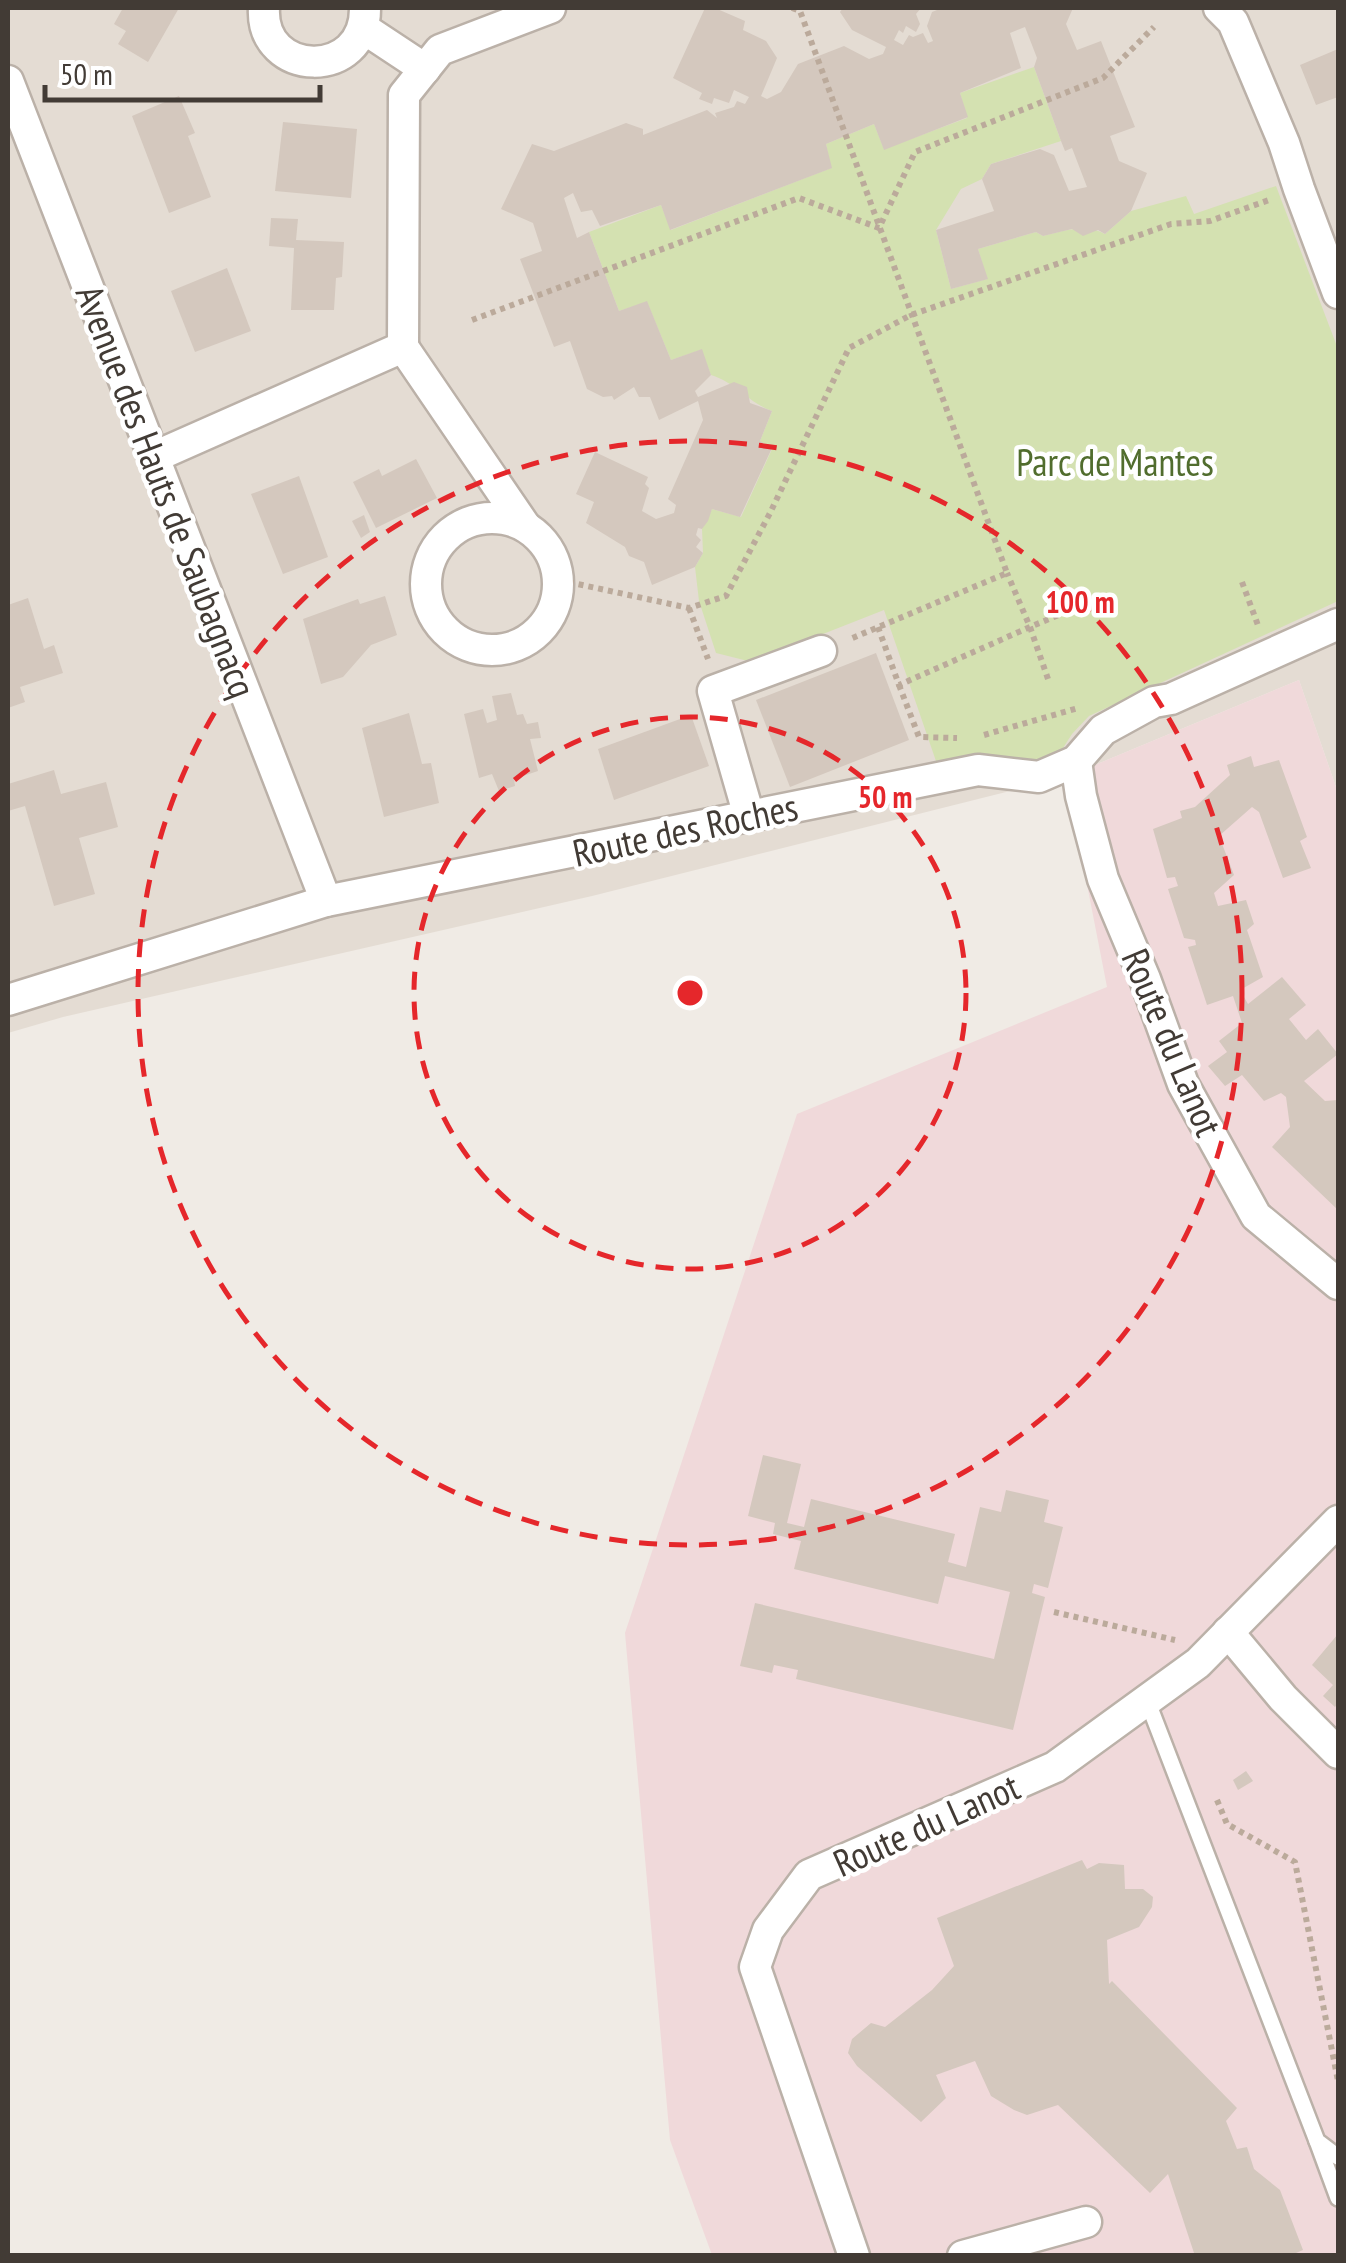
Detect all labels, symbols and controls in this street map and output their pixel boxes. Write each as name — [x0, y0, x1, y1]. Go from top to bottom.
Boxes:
scale bar — [45, 40, 320, 102]
text: 50 m — [60, 54, 113, 93]
street label: Avenue des Hauts de Saubagnacq — [66, 278, 268, 704]
park label: Parc de Mantes — [1016, 437, 1214, 486]
text: 100 m — [1045, 582, 1115, 621]
text: 50 m — [858, 777, 912, 816]
street label: Route des Roches — [568, 781, 802, 877]
street label: Route du Lanot — [1112, 941, 1235, 1143]
centre of rings — [672, 975, 708, 1011]
street label: Route du Lanot — [825, 1761, 1027, 1887]

